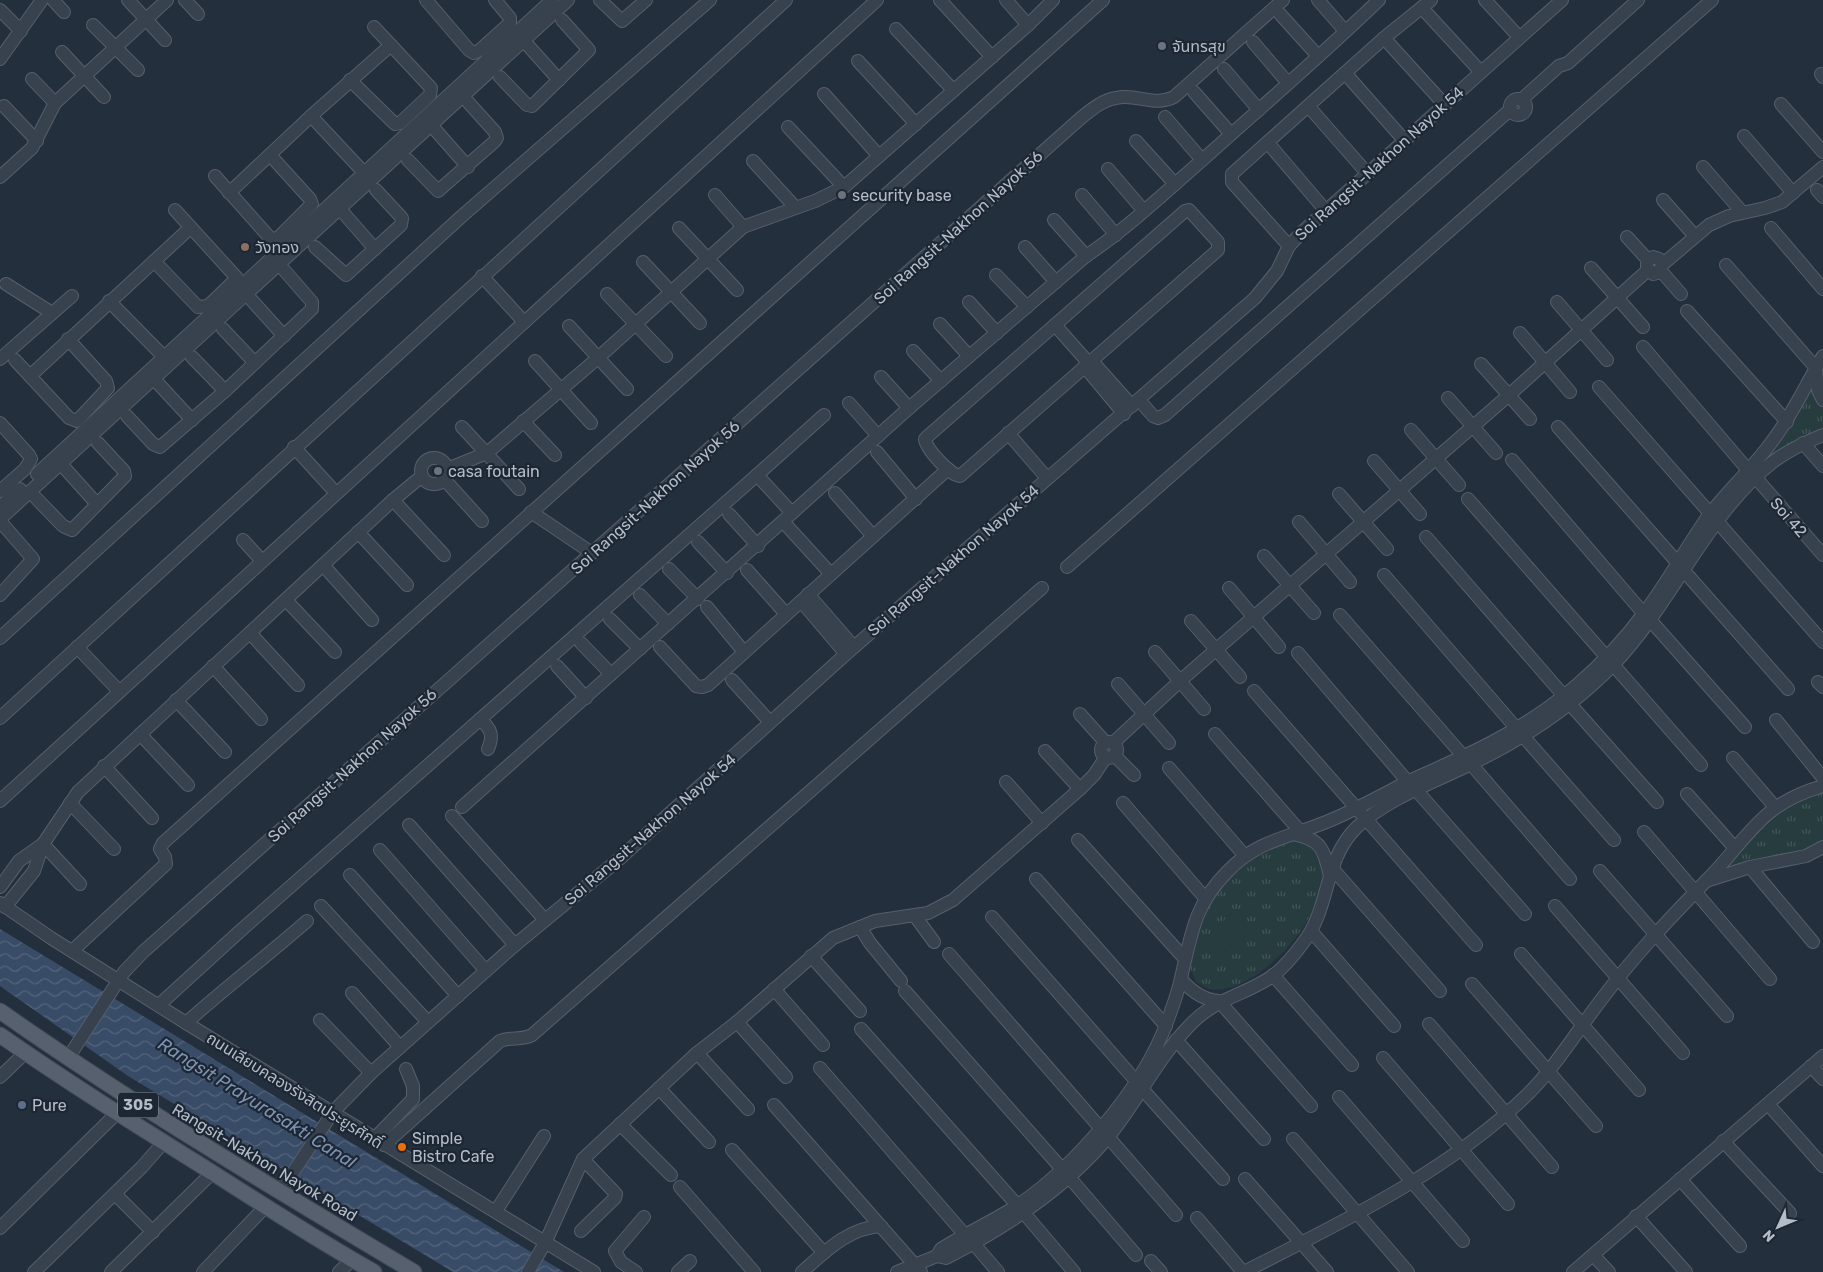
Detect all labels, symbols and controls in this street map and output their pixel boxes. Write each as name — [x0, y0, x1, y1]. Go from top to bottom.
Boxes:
place label: จันทรสุข — [1172, 37, 1226, 56]
marker: จันทรสุข — [1156, 40, 1168, 52]
street label: Soi Rangsit-Nakhon Nayok 54 — [1291, 82, 1468, 244]
street label: Soi Rangsit-Nakhon Nayok 56 — [870, 146, 1047, 308]
place label: security base — [852, 186, 952, 205]
marker: security base — [836, 189, 848, 201]
place label: วังทอง — [255, 238, 299, 257]
marker: วังทอง — [239, 241, 251, 253]
street label: Soi Rangsit-Nakhon Nayok 56 — [567, 416, 744, 578]
place label: casa foutain — [448, 462, 540, 481]
marker: casa foutain — [432, 465, 444, 477]
street label: Soi Rangsit-Nakhon Nayok 54 — [864, 481, 1043, 640]
street label: Soi 42 — [1766, 494, 1811, 541]
street label: Soi Rangsit-Nakhon Nayok 56 — [264, 684, 441, 846]
street label: Soi Rangsit-Nakhon Nayok 54 — [561, 750, 740, 909]
street label: ถนนเลียบคลองรังสิตประยูรศักดิ์ — [203, 1028, 386, 1153]
water label: Rangsit Prayurasakti Canal — [154, 1033, 361, 1173]
road number: 305 — [118, 1092, 158, 1118]
place label: Pure — [32, 1096, 67, 1115]
marker: Pure — [16, 1099, 28, 1111]
street label: Rangsit-Nakhon Nayok Road — [169, 1100, 361, 1225]
place label: Simple Bistro Cafe — [412, 1129, 494, 1166]
marker: Simple Bistro Cafe — [396, 1141, 408, 1153]
north arrow — [1753, 1202, 1803, 1252]
text: N — [1759, 1226, 1779, 1245]

